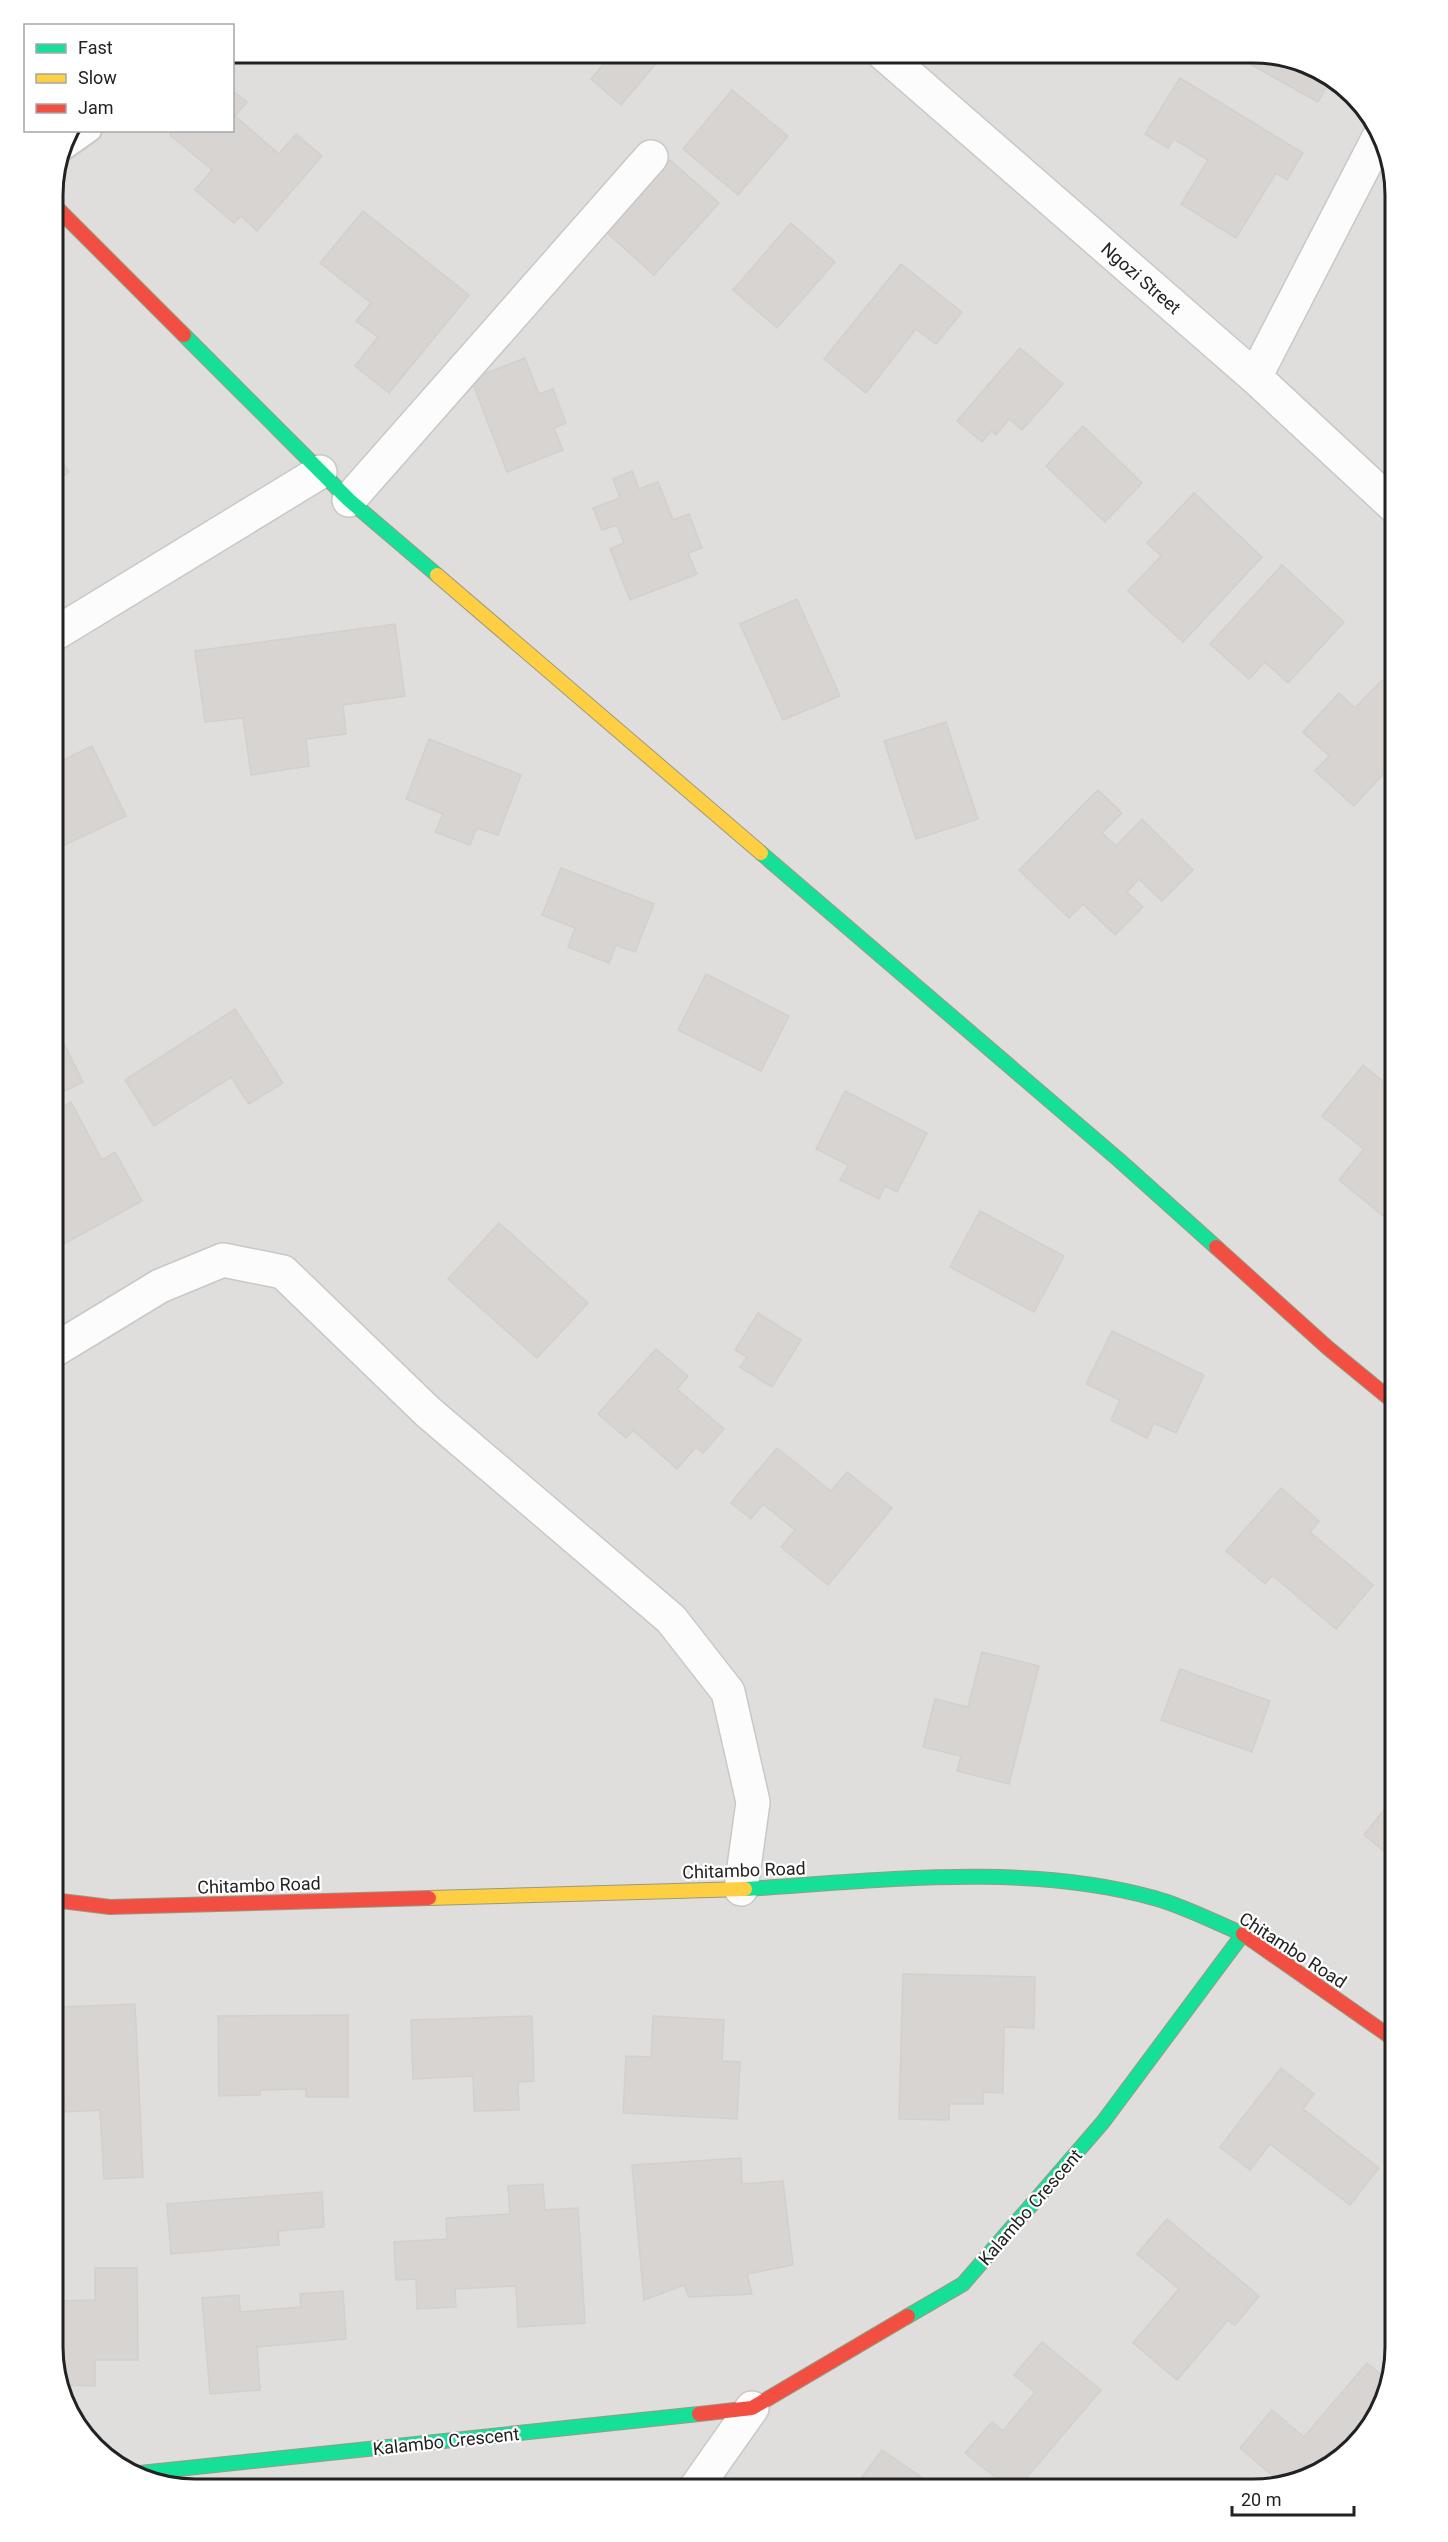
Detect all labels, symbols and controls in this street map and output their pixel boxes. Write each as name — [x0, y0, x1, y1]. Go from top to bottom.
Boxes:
legend — [24, 24, 234, 132]
text: Fast — [78, 37, 113, 58]
text: Slow — [78, 67, 117, 88]
text: Jam — [78, 97, 114, 118]
street label: Ngozi Street — [1097, 238, 1185, 318]
street label: Chitambo Road — [682, 1857, 806, 1883]
street label: Chitambo Road — [197, 1872, 321, 1898]
street label: Chitambo Road — [1235, 1908, 1351, 1992]
street label: Kalambo Crescent — [974, 2144, 1086, 2269]
street label: Kalambo Crescent — [372, 2423, 520, 2459]
scale bar — [1232, 2479, 1354, 2517]
text: 20 m — [1241, 2489, 1281, 2510]

